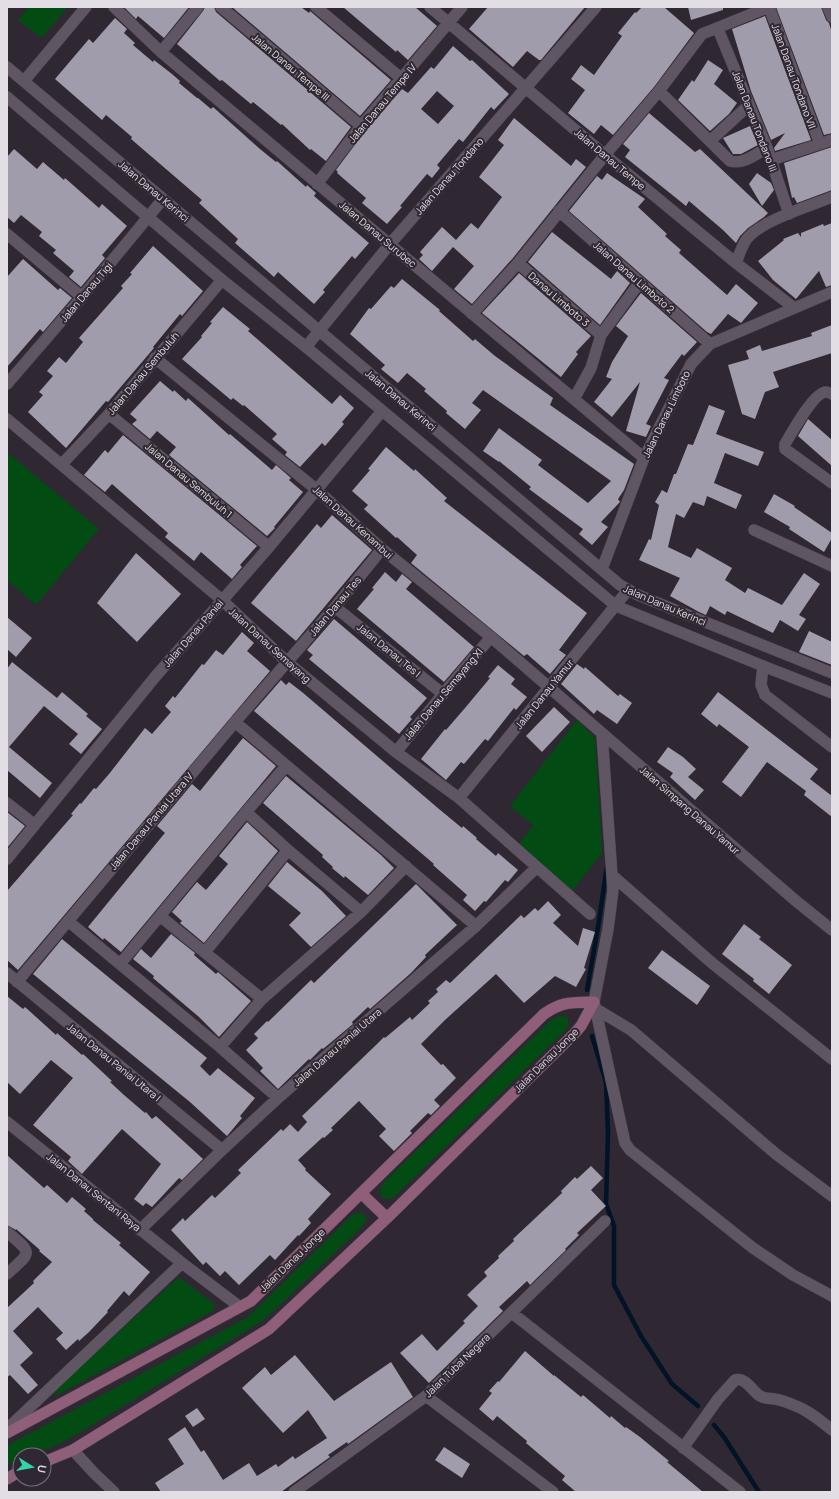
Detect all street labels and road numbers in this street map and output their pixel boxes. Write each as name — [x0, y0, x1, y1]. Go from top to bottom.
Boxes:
street label: Jalan Danau Tondano VII — [768, 22, 820, 130]
street label: Jalan Danau Tempe III — [249, 30, 333, 104]
street label: Jalan Danau Tempe IV — [345, 61, 419, 145]
street label: Jalan Danau Tondano III — [729, 69, 781, 173]
street label: Jalan Danau Tempe — [571, 125, 649, 193]
street label: Jalan Danau Tondano — [412, 134, 486, 218]
street label: Jalan Danau Kerinci — [116, 157, 192, 225]
street label: Jalan Danau Surubec — [336, 198, 420, 271]
street label: Jalan Danau Limboto 2 — [591, 238, 678, 316]
street label: Jalan Danau Tigi — [57, 259, 115, 325]
street label: Danau Limboto 3 — [525, 269, 593, 329]
street label: Jalan Danau Sembuluh — [104, 329, 182, 417]
street label: Jalan Danau Kerinci — [363, 366, 439, 434]
street label: Jalan Danau Limboto — [639, 368, 693, 460]
street label: Jalan Danau Sembuluh 1 — [142, 439, 236, 521]
street label: Jalan Danau Kenambui — [310, 482, 396, 562]
street label: Jalan Danau Tes — [306, 573, 364, 639]
street label: Jalan Danau Kerinci — [621, 581, 709, 629]
street label: Jalan Danau Paniai — [160, 596, 226, 670]
street label: Jalan Danau Semayang — [226, 604, 314, 686]
street label: Jalan Danau Tes I — [354, 620, 424, 680]
street label: Jalan Danau Semayang XI — [400, 645, 486, 743]
street label: Jalan Danau Yamur — [511, 656, 577, 732]
street label: Jalan Simpang Danau Yamur — [637, 763, 743, 858]
street label: Jalan Danau Paniai Utara IV — [106, 769, 196, 873]
street label: Jalan Danau Paniai Utara — [290, 1005, 384, 1089]
street label: Jalan Danau Paniai Utara I — [64, 1020, 164, 1104]
street label: Jalan Danau Jonge — [511, 1025, 581, 1095]
street label: Jalan Danau Sentani Raya — [44, 1150, 144, 1234]
street label: Jalan Danau Jonge — [256, 1225, 328, 1295]
street label: Jalan Tubal Negara — [421, 1330, 493, 1400]

